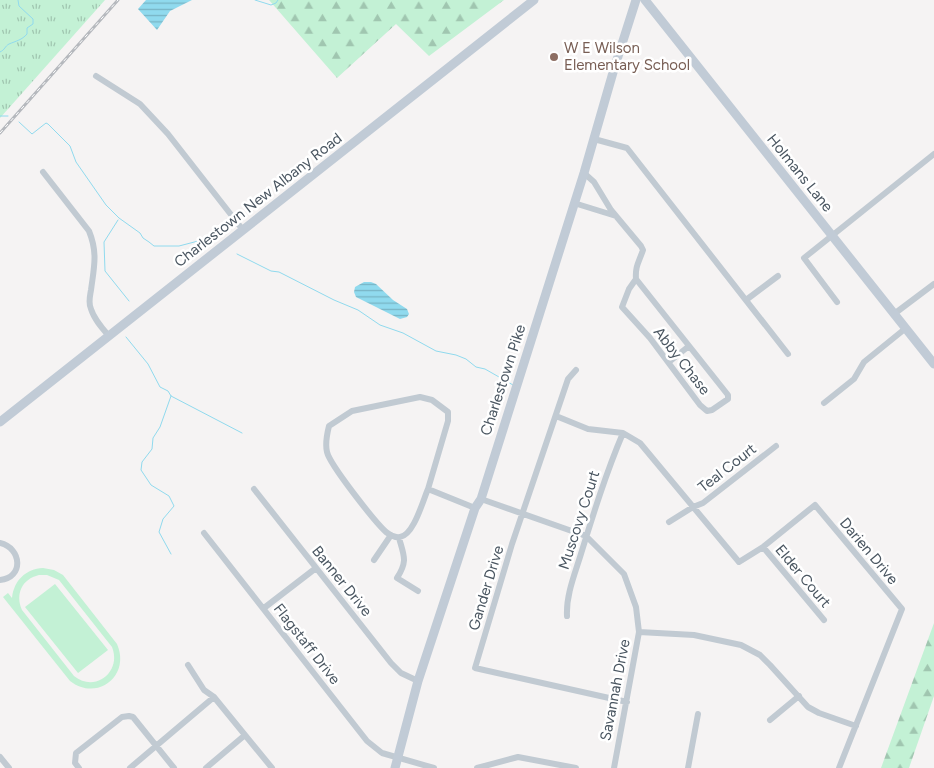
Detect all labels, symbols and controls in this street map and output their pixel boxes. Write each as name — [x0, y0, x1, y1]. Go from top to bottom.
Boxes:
place label: W E Wilson Elementary School — [564, 39, 690, 74]
marker: W E Wilson Elementary School — [548, 51, 560, 63]
street label: Charlestown New Albany Road — [171, 129, 345, 271]
street label: Holmans Lane — [763, 131, 837, 215]
street label: Charlestown Pike — [477, 322, 529, 438]
street label: Abby Chase — [650, 323, 714, 399]
street label: Teal Court — [694, 440, 760, 496]
street label: Muscovy Court — [555, 468, 604, 572]
street label: Darien Drive — [836, 514, 902, 588]
street label: Elder Court — [771, 541, 835, 611]
street label: Banner Drive — [308, 542, 376, 620]
street label: Gander Drive — [465, 543, 507, 633]
street label: Flagstaff Drive — [270, 600, 344, 688]
street label: Savannah Drive — [596, 638, 634, 742]

